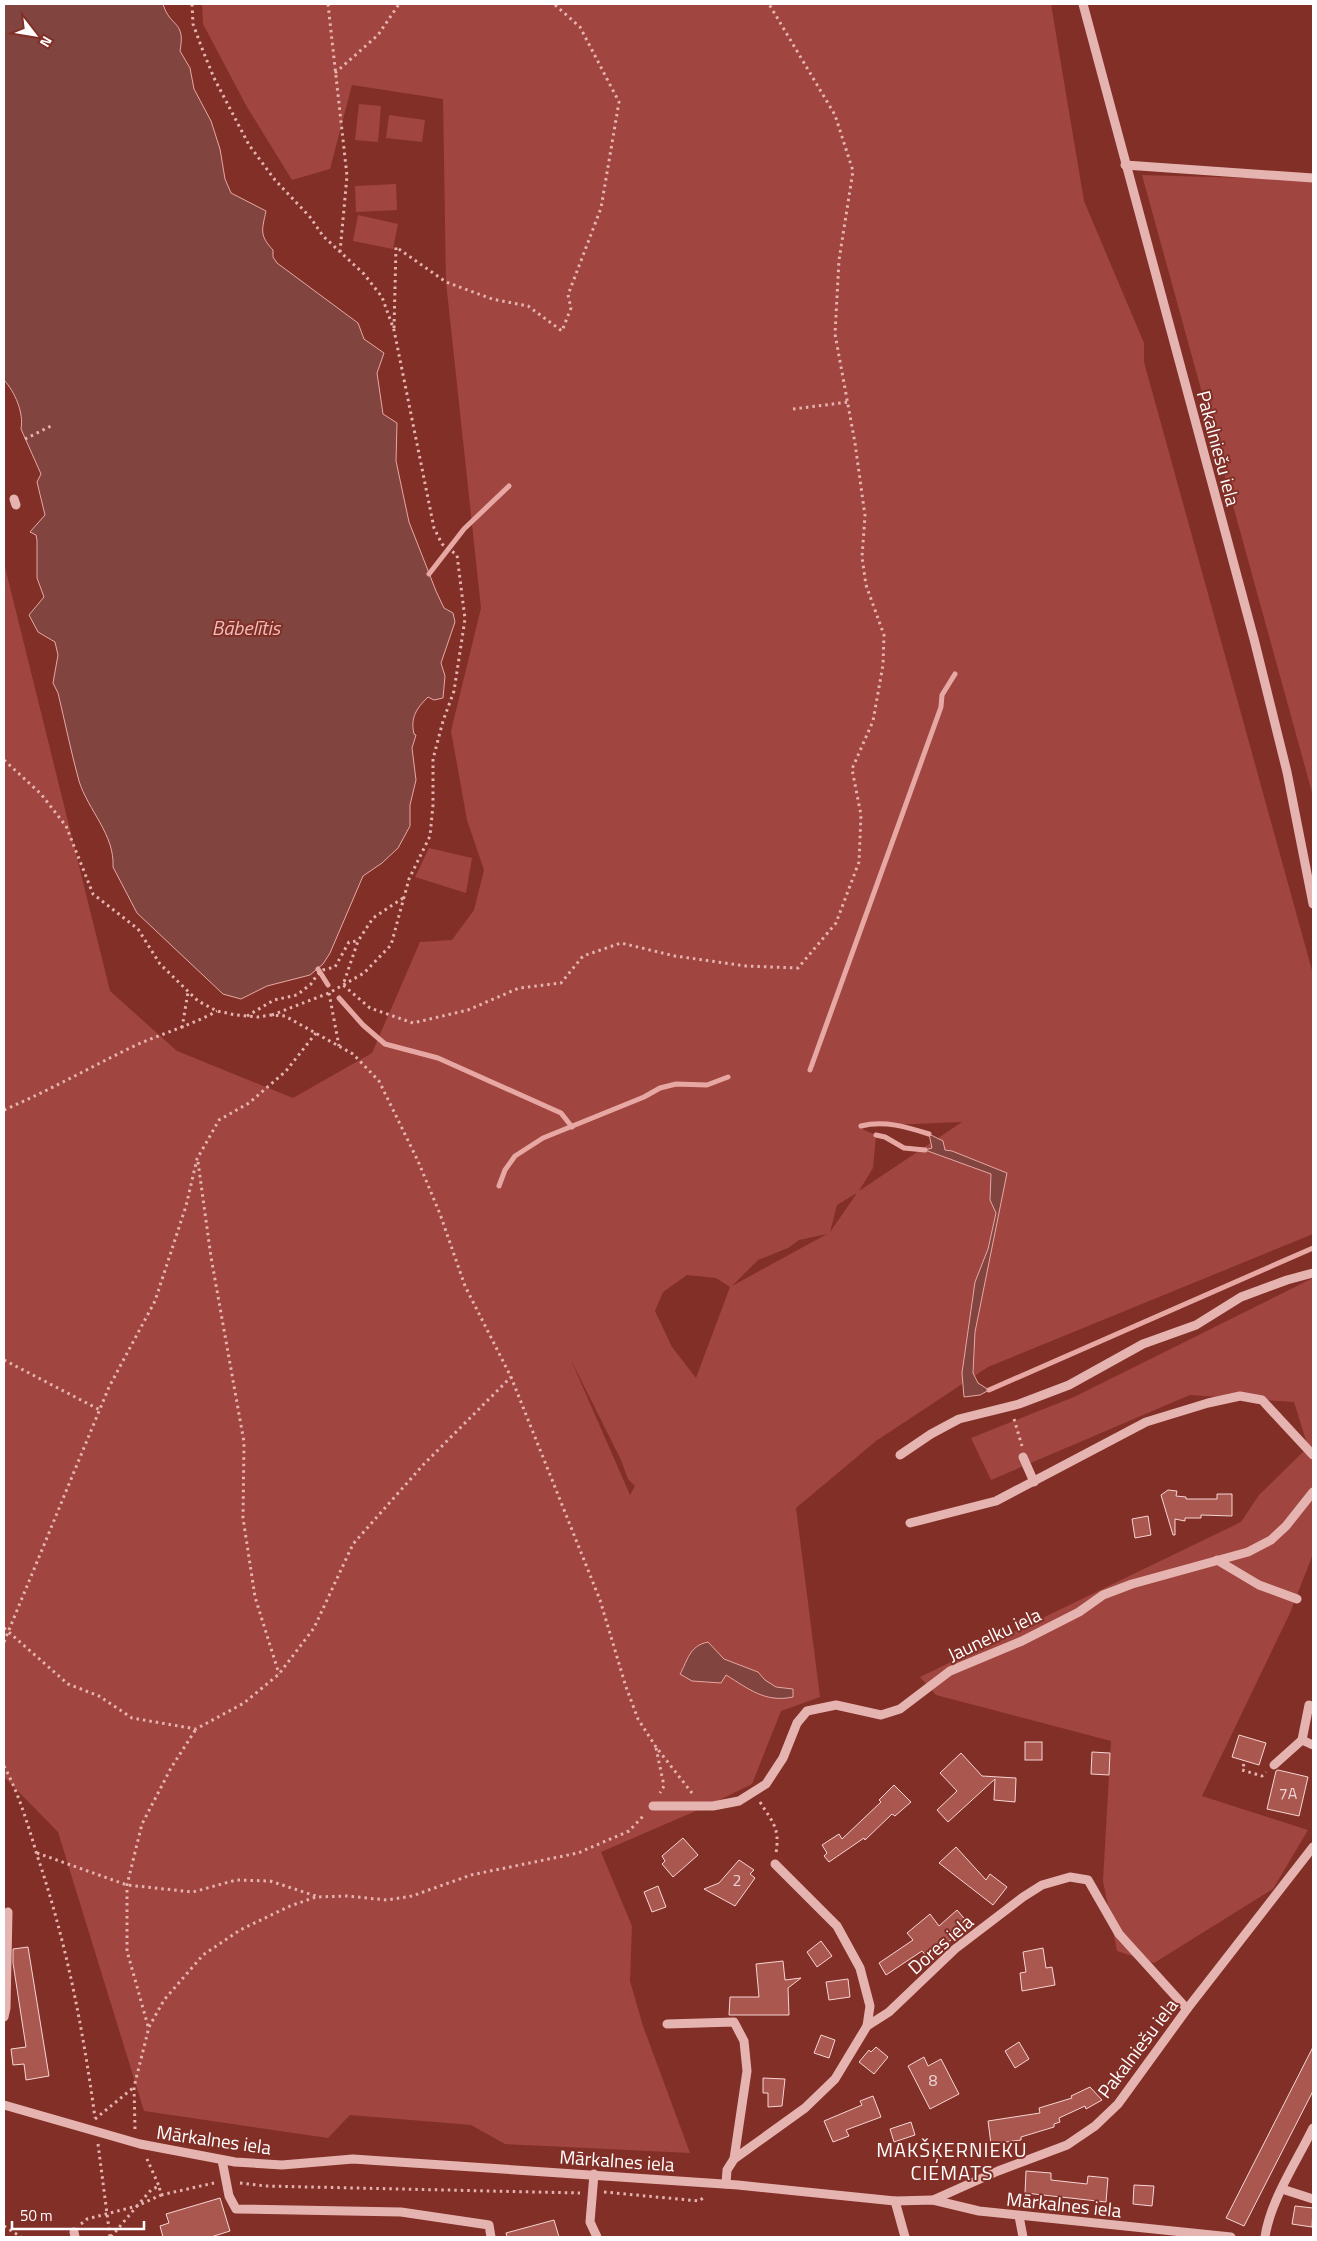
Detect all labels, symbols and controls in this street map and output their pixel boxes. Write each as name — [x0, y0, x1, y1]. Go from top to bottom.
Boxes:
north arrow — [10, 10, 60, 60]
text: N — [35, 32, 58, 52]
street label: Pakalniešu iela — [1190, 387, 1248, 509]
water label: Bābelītis — [212, 612, 282, 643]
street label: Jaunelku iela — [942, 1599, 1046, 1668]
house number: 7A — [1279, 1781, 1298, 1805]
house number: 2 — [733, 1868, 741, 1892]
street label: Dores iela — [901, 1907, 980, 1981]
street label: Pakalniešu iela — [1090, 1992, 1184, 2104]
house number: 8 — [929, 2068, 938, 2092]
street label: Mārkalnes iela — [155, 2117, 274, 2161]
district label: MAKŠĶERNIEKU CIEMATS — [876, 2134, 1028, 2188]
street label: Mārkalnes iela — [558, 2142, 676, 2179]
street label: Mārkalnes iela — [1005, 2184, 1123, 2225]
scale bar — [12, 2198, 145, 2230]
text: 50 m — [20, 2204, 53, 2227]

